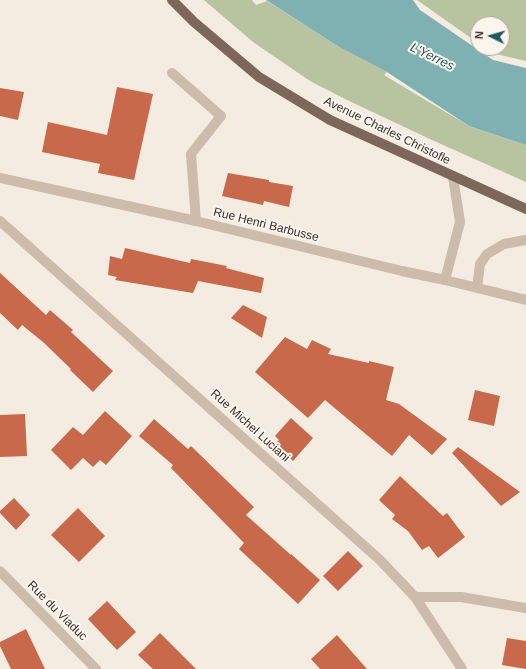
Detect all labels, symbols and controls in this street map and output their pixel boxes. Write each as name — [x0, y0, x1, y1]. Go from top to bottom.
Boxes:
north arrow — [470, 16, 510, 56]
text: N — [473, 31, 485, 40]
water label: L'Yerres — [407, 40, 457, 74]
street label: Avenue Charles Christofle — [321, 94, 453, 168]
street label: Rue Henri Barbusse — [212, 205, 320, 245]
street label: Rue Michel Luciani — [208, 387, 292, 465]
street label: Rue du Viaduc — [24, 578, 90, 644]

